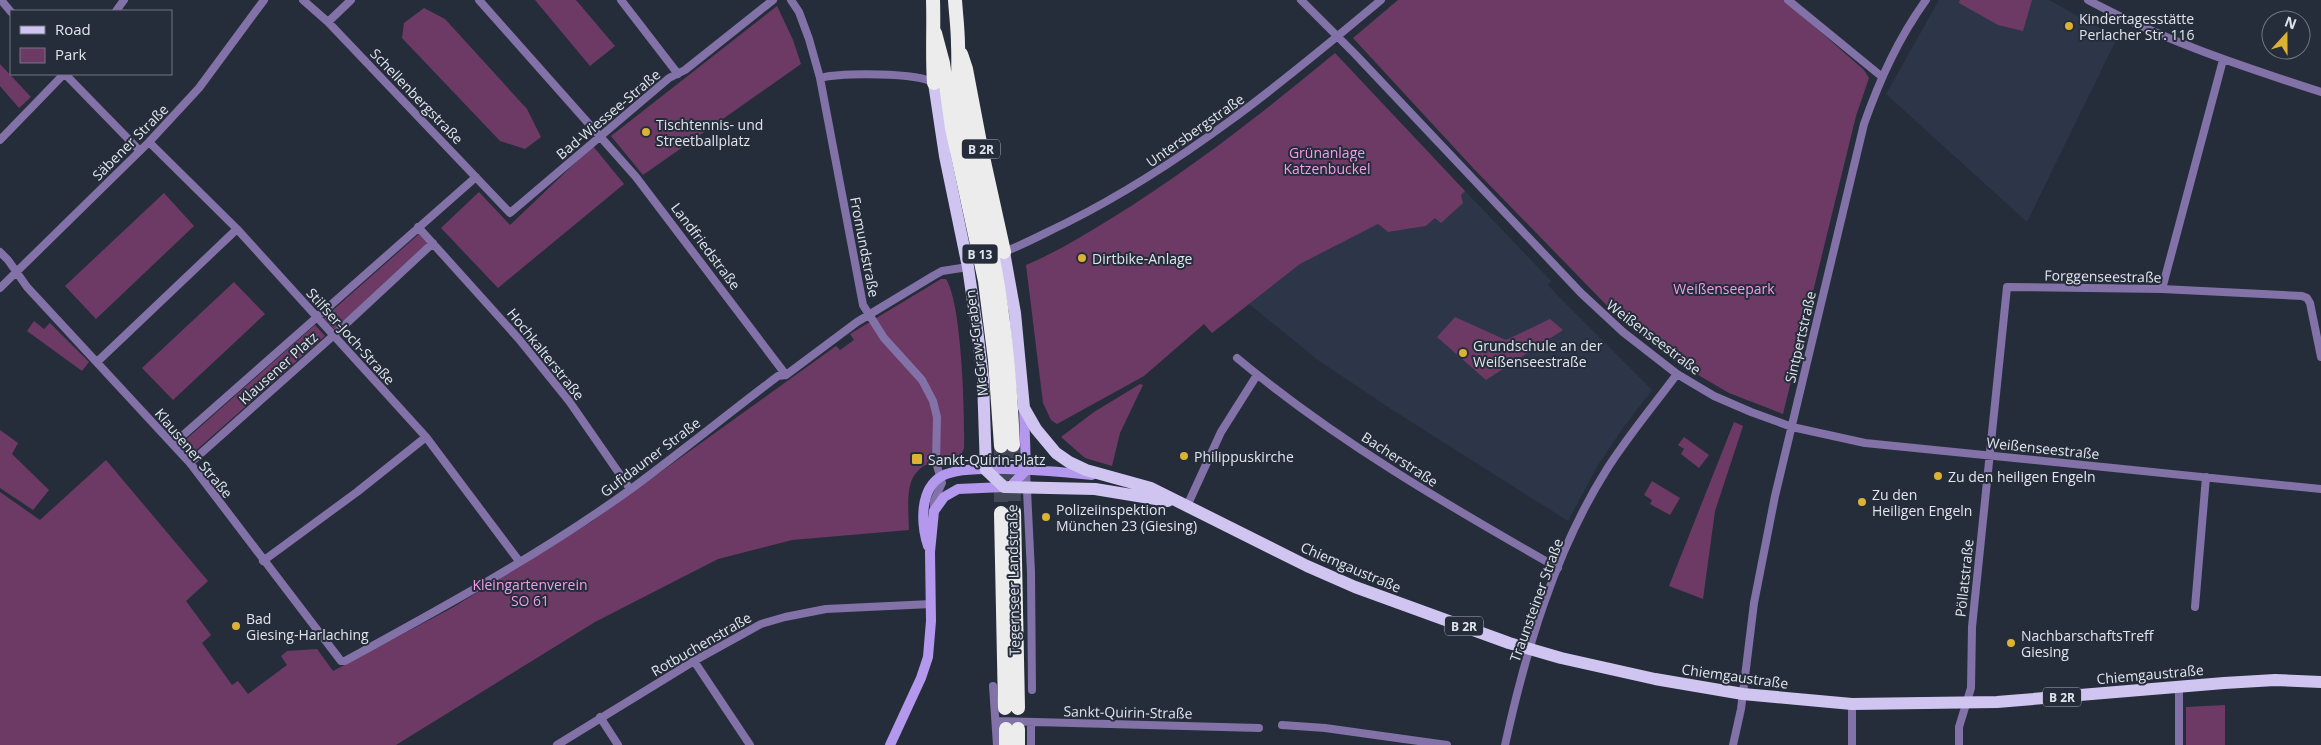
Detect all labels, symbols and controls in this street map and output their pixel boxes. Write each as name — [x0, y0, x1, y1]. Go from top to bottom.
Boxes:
place label: Kindertagesstätte Perlacher Str. 116 — [2079, 9, 2195, 44]
legend — [10, 10, 172, 75]
north arrow — [2261, 10, 2311, 60]
text: N — [2282, 11, 2300, 33]
text: Road — [55, 19, 91, 39]
marker: Kindertagesstätte Perlacher Str. 116 — [2063, 20, 2075, 32]
text: Park — [55, 44, 86, 64]
street label: Schellenbergstraße — [366, 44, 468, 148]
street label: Bad-Wiessee-Straße — [552, 65, 664, 163]
street label: Untersbergstraße — [1142, 89, 1248, 171]
street label: Säbener Straße — [88, 100, 172, 184]
place label: Tischtennis- und Streetballplatz — [656, 115, 763, 150]
marker: Tischtennis- und Streetballplatz — [640, 126, 652, 138]
road number: B 2R — [962, 140, 1000, 158]
park label: Grünanlage Katzenbuckel — [1284, 143, 1370, 178]
street label: Fromundstraße — [846, 195, 884, 299]
street label: Landfriedstraße — [667, 199, 745, 294]
road number: B 13 — [962, 244, 998, 264]
place label: Dirtbike-Anlage — [1092, 249, 1193, 268]
marker: Dirtbike-Anlage — [1076, 252, 1088, 264]
street label: Forggenseestraße — [2044, 265, 2162, 287]
park label: Weißenseepark — [1673, 279, 1775, 298]
street label: Stilfser-Joch-Straße — [302, 284, 400, 389]
street label: McGraw-Graben — [960, 289, 992, 397]
street label: Sintpertstraße — [1780, 289, 1820, 385]
street label: Weißenseestraße — [1603, 295, 1705, 379]
street label: Hochkalterstraße — [503, 304, 589, 404]
street label: Klausener Platz — [234, 327, 322, 409]
place label: Grundschule an der Weißenseestraße — [1473, 336, 1603, 371]
marker: Grundschule an der Weißenseestraße — [1457, 347, 1469, 359]
street label: Klausener Straße — [151, 404, 237, 502]
street label: Gufidauner Straße — [596, 413, 704, 501]
street label: Bacherstraße — [1358, 427, 1442, 491]
street label: Weißenseestraße — [1986, 433, 2101, 463]
place label: Philippuskirche — [1194, 447, 1294, 466]
place label: Sankt-Quirin-Platz — [928, 450, 1046, 469]
marker: Philippuskirche — [1178, 450, 1190, 462]
marker: Sankt-Quirin-Platz — [910, 452, 924, 466]
place label: Zu den heiligen Engeln — [1948, 467, 2096, 486]
marker: Zu den heiligen Engeln — [1932, 470, 1944, 482]
place label: Zu den Heiligen Engeln — [1872, 485, 1972, 520]
marker: Zu den Heiligen Engeln — [1856, 496, 1868, 508]
place label: Polizeiinspektion München 23 (Giesing) — [1056, 500, 1197, 535]
street label: Tegernseer Landstraße — [1002, 504, 1024, 656]
marker: Polizeiinspektion München 23 (Giesing) — [1040, 511, 1052, 523]
street label: Traunsteiner Straße — [1505, 536, 1567, 664]
street label: Chiemgaustraße — [1298, 537, 1404, 597]
street label: Pöllatstraße — [1950, 538, 1978, 618]
park label: Kleingartenverein SO 61 — [472, 575, 588, 610]
street label: Rotbuchenstraße — [647, 608, 755, 680]
place label: Bad Giesing-Harlaching — [246, 609, 369, 644]
road number: B 2R — [1445, 616, 1483, 636]
marker: Bad Giesing-Harlaching — [230, 620, 242, 632]
place label: NachbarschaftsTreff Giesing — [2021, 626, 2155, 661]
marker: NachbarschaftsTreff Giesing — [2005, 637, 2017, 649]
street label: Chiemgaustraße — [1680, 659, 1790, 693]
street label: Chiemgaustraße — [2096, 660, 2204, 688]
road number: B 2R — [2043, 688, 2081, 706]
street label: Sankt-Quirin-Straße — [1063, 701, 1193, 723]

